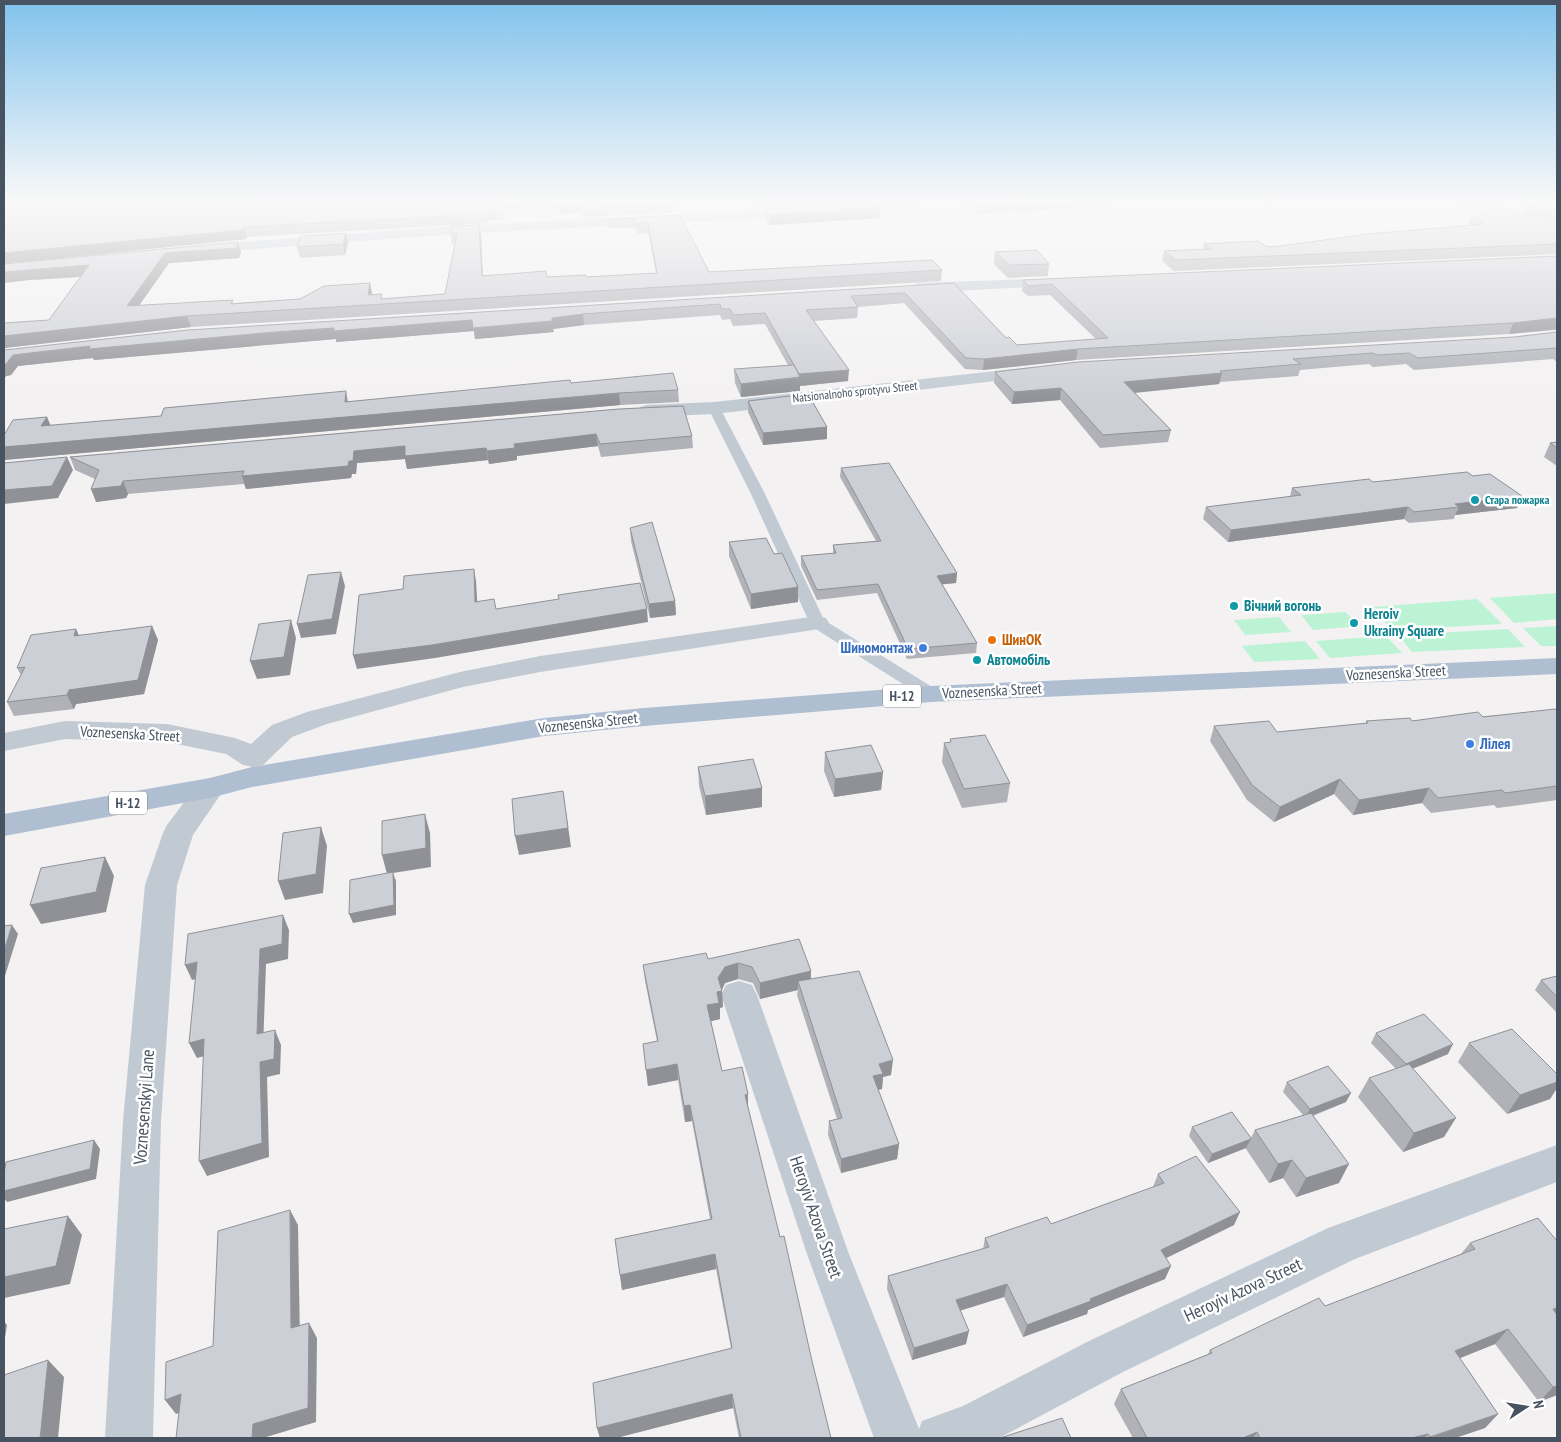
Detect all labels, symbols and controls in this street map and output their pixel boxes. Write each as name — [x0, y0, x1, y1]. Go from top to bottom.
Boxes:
street label: Natsionalnoho sprotyvu Street — [792, 377, 919, 406]
place label: Стара пожарка — [1485, 492, 1549, 507]
marker: Стара пожарка — [1469, 494, 1481, 506]
place label: Вічний вогонь — [1244, 596, 1321, 615]
marker: Вічний вогонь — [1228, 600, 1240, 612]
place label: Heroiv Ukrainy Square — [1364, 604, 1444, 640]
marker: Heroiv Ukrainy Square — [1348, 617, 1360, 629]
place label: ШинОК — [1002, 630, 1042, 649]
marker: ШинОК — [986, 634, 998, 646]
place label: Шиномонтаж — [841, 638, 913, 657]
marker: Шиномонтаж — [917, 642, 929, 654]
place label: Автомобіль — [986, 650, 1050, 669]
marker: Автомобіль — [971, 654, 983, 666]
street label: Voznesenska Street — [1345, 660, 1446, 685]
street label: Voznesenska Street — [941, 678, 1042, 703]
road number: Н-12 — [883, 684, 921, 708]
street label: Voznesenska Street — [536, 708, 639, 737]
street label: Voznesenska Street — [79, 721, 180, 746]
place label: Лілея — [1479, 734, 1510, 753]
marker: Лілея — [1464, 738, 1476, 750]
road number: Н-12 — [109, 791, 147, 814]
street label: Voznesenskyi Lane — [128, 1049, 159, 1166]
street label: Heroyiv Azova Street — [785, 1153, 848, 1281]
street label: Heroyiv Azova Street — [1180, 1252, 1305, 1327]
north arrow — [1501, 1382, 1551, 1432]
text: N — [1529, 1399, 1548, 1410]

